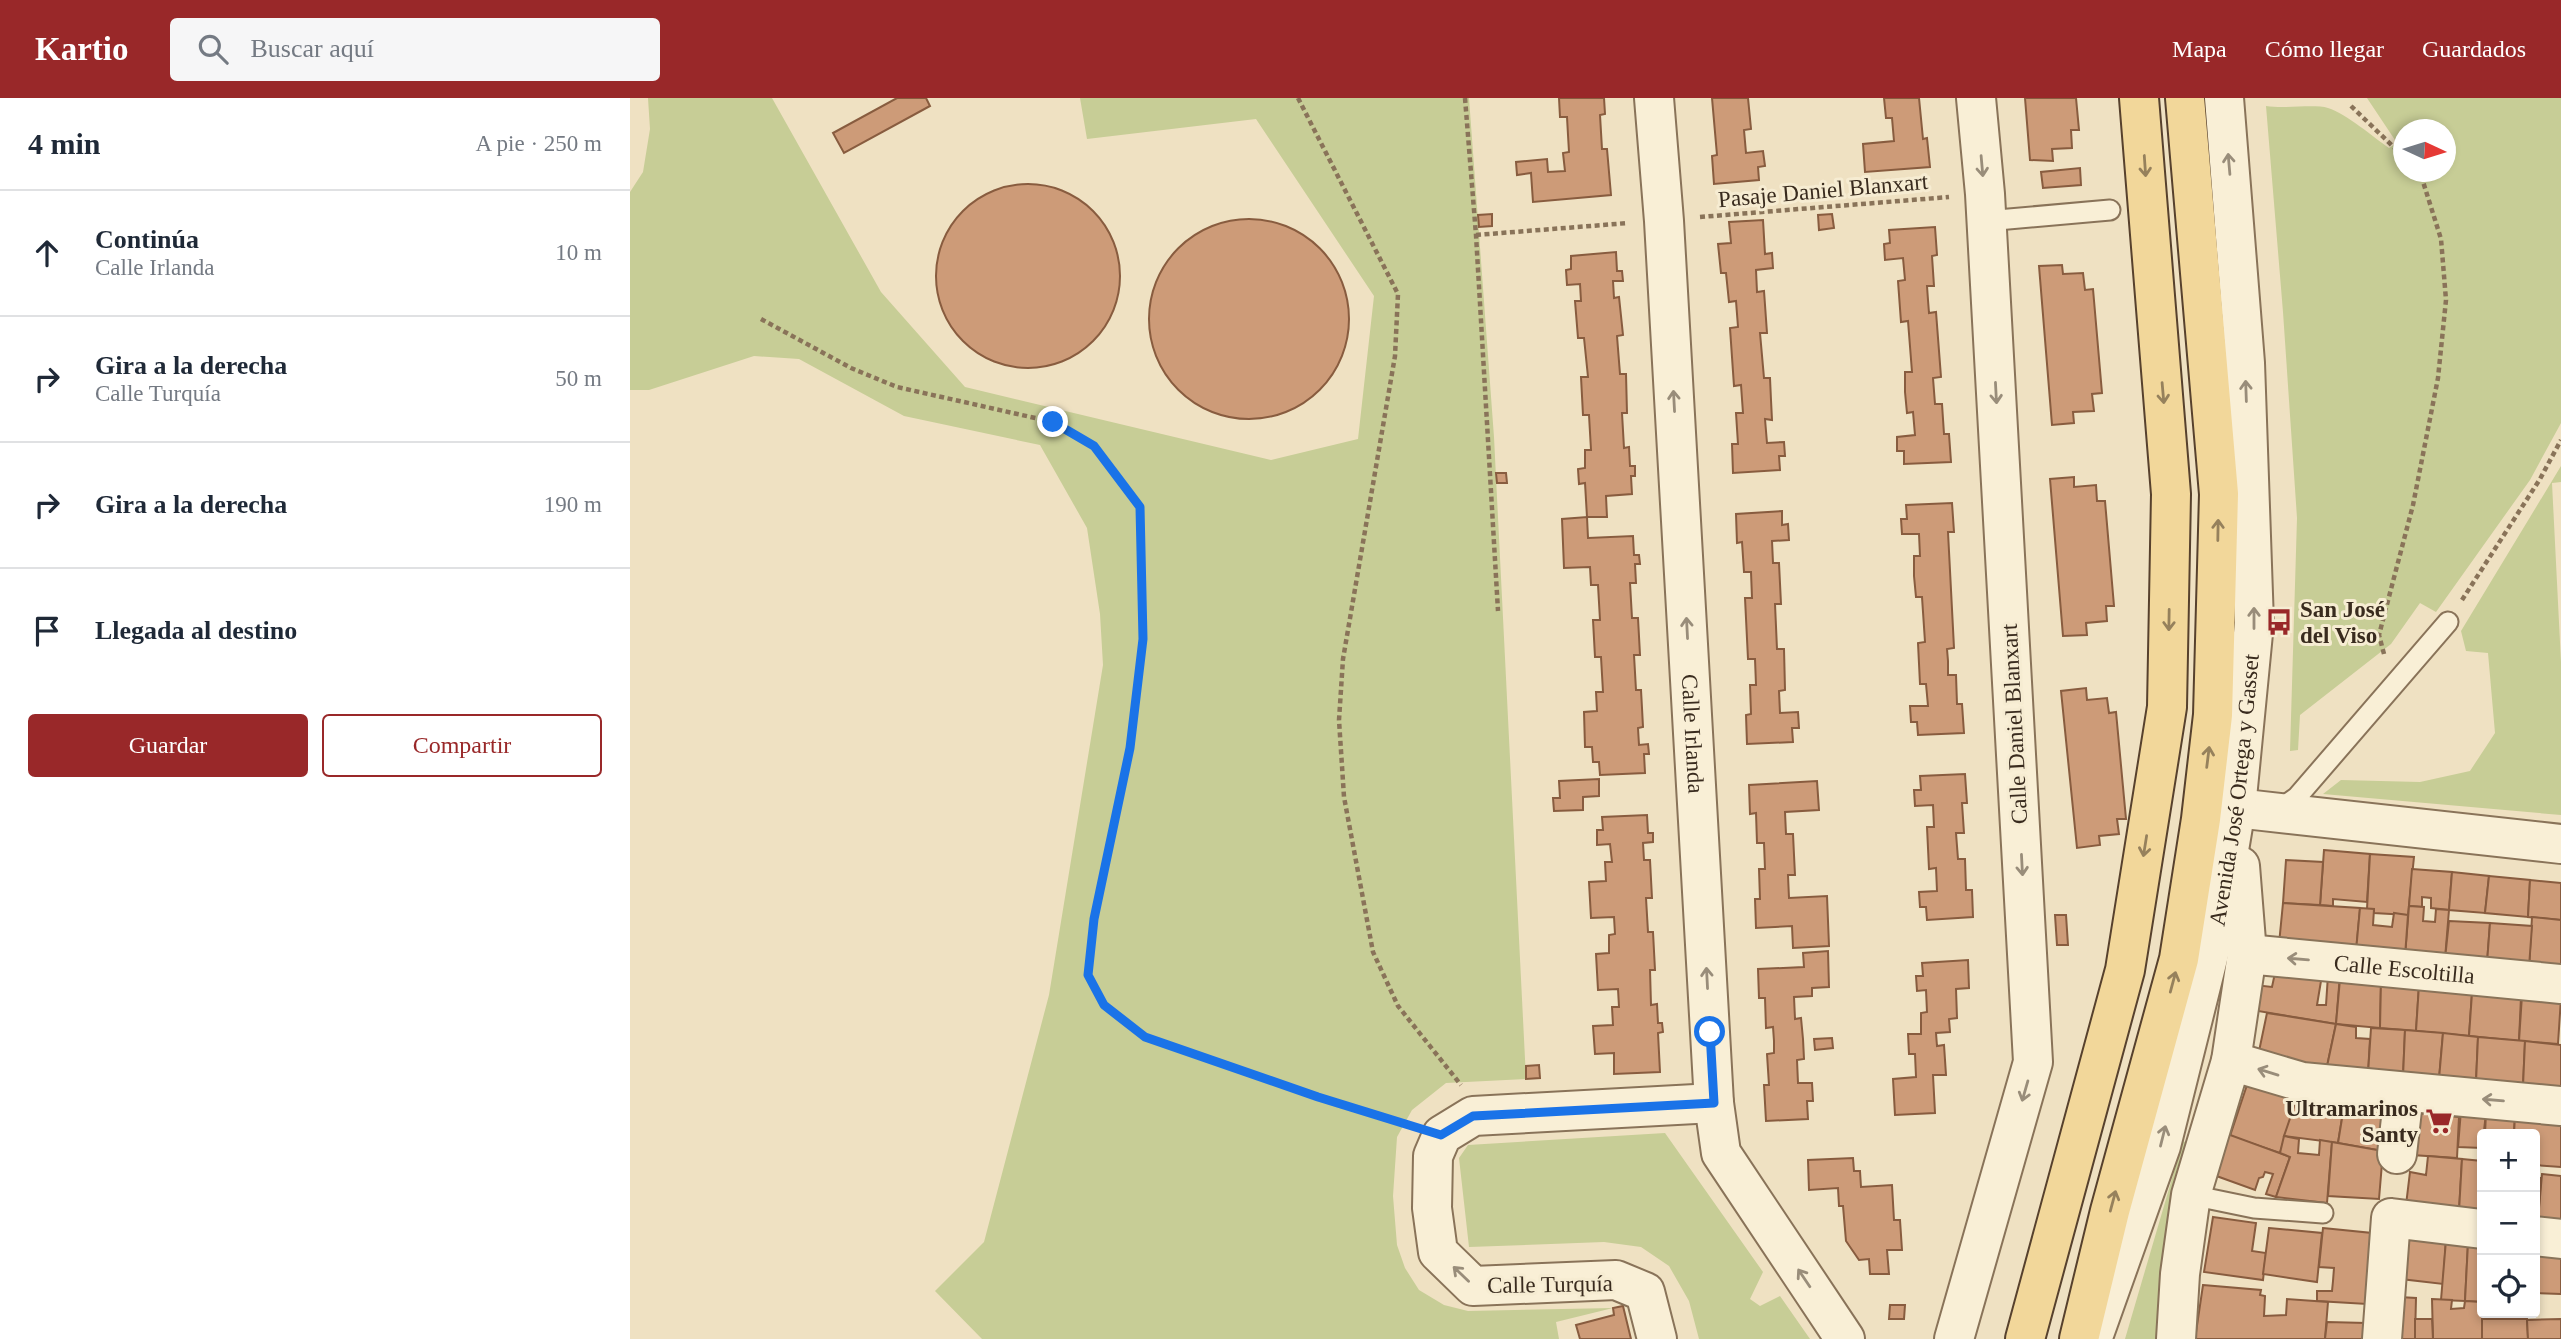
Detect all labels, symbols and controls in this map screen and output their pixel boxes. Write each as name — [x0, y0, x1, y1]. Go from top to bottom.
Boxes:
search box — [170, 18, 660, 81]
icon: search — [194, 30, 232, 68]
text: Kartio — [35, 31, 128, 67]
text: Buscar aquí — [250, 34, 374, 63]
text: Mapa — [2172, 36, 2227, 62]
text: Cómo llegar — [2265, 36, 2384, 62]
text: Guardados — [2422, 36, 2526, 62]
north arrow — [2393, 119, 2456, 182]
text: 4 min — [28, 127, 101, 160]
text: A pie · 250 m — [476, 131, 602, 156]
one-way arrow — [2222, 153, 2235, 176]
one-way arrow — [1976, 154, 1989, 177]
one-way arrow — [2139, 154, 2152, 177]
street label: Pasaje Daniel Blanxart — [1717, 169, 1930, 212]
text: Continúa — [95, 225, 199, 254]
icon: ahead — [28, 234, 66, 272]
text: 10 m — [555, 240, 602, 265]
text: Calle Irlanda — [95, 255, 214, 280]
text: Gira a la derecha — [95, 351, 287, 380]
icon: right — [28, 360, 66, 398]
text: 50 m — [555, 366, 602, 391]
one-way arrow — [2239, 380, 2253, 403]
text: Calle Turquía — [95, 381, 221, 406]
one-way arrow — [1990, 381, 2003, 404]
one-way arrow — [2157, 381, 2170, 404]
one-way arrow — [1667, 390, 1680, 413]
route end — [1037, 406, 1068, 437]
icon: right — [28, 486, 66, 524]
text: Gira a la derecha — [95, 490, 287, 519]
text: 190 m — [544, 492, 602, 517]
one-way arrow — [2211, 519, 2224, 542]
place label: San José del Viso — [2300, 597, 2385, 648]
one-way arrow — [2247, 607, 2261, 630]
bus stop icon: San José del Viso — [2264, 607, 2294, 637]
one-way arrow — [2162, 608, 2175, 631]
icon: arrive — [28, 612, 66, 650]
text: Llegada al destino — [95, 616, 297, 645]
one-way arrow — [1681, 617, 1694, 640]
street label: Calle Daniel Blanxart — [1997, 623, 2032, 825]
street label: Avenida José Ortega y Gasset — [2205, 652, 2264, 928]
street label: Calle Irlanda — [1677, 673, 1708, 794]
button: Guardar — [28, 714, 308, 777]
button: Compartir — [322, 714, 602, 777]
one-way arrow — [2202, 746, 2215, 769]
one-way arrow — [2138, 834, 2151, 857]
one-way arrow — [2016, 853, 2029, 876]
street label: Calle Escoltilla — [2333, 950, 2476, 989]
one-way arrow — [2287, 952, 2310, 965]
one-way arrow — [1701, 967, 1714, 990]
one-way arrow — [2167, 971, 2180, 993]
route start — [1694, 1016, 1725, 1047]
one-way arrow — [2257, 1064, 2279, 1077]
one-way arrow — [2017, 1080, 2030, 1102]
one-way arrow — [2482, 1093, 2505, 1106]
place label: Ultramarinos Santy — [2285, 1096, 2418, 1147]
supermarket icon: Ultramarinos Santy — [2424, 1106, 2454, 1136]
one-way arrow — [2157, 1125, 2170, 1148]
map controls — [2477, 1129, 2540, 1318]
button: + — [2477, 1129, 2540, 1192]
one-way arrow — [2107, 1190, 2120, 1213]
button: − — [2477, 1192, 2540, 1255]
button: locate — [2477, 1255, 2540, 1318]
one-way arrow — [1453, 1266, 1470, 1283]
one-way arrow — [1796, 1268, 1810, 1288]
street label: Calle Turquía — [1487, 1271, 1613, 1298]

